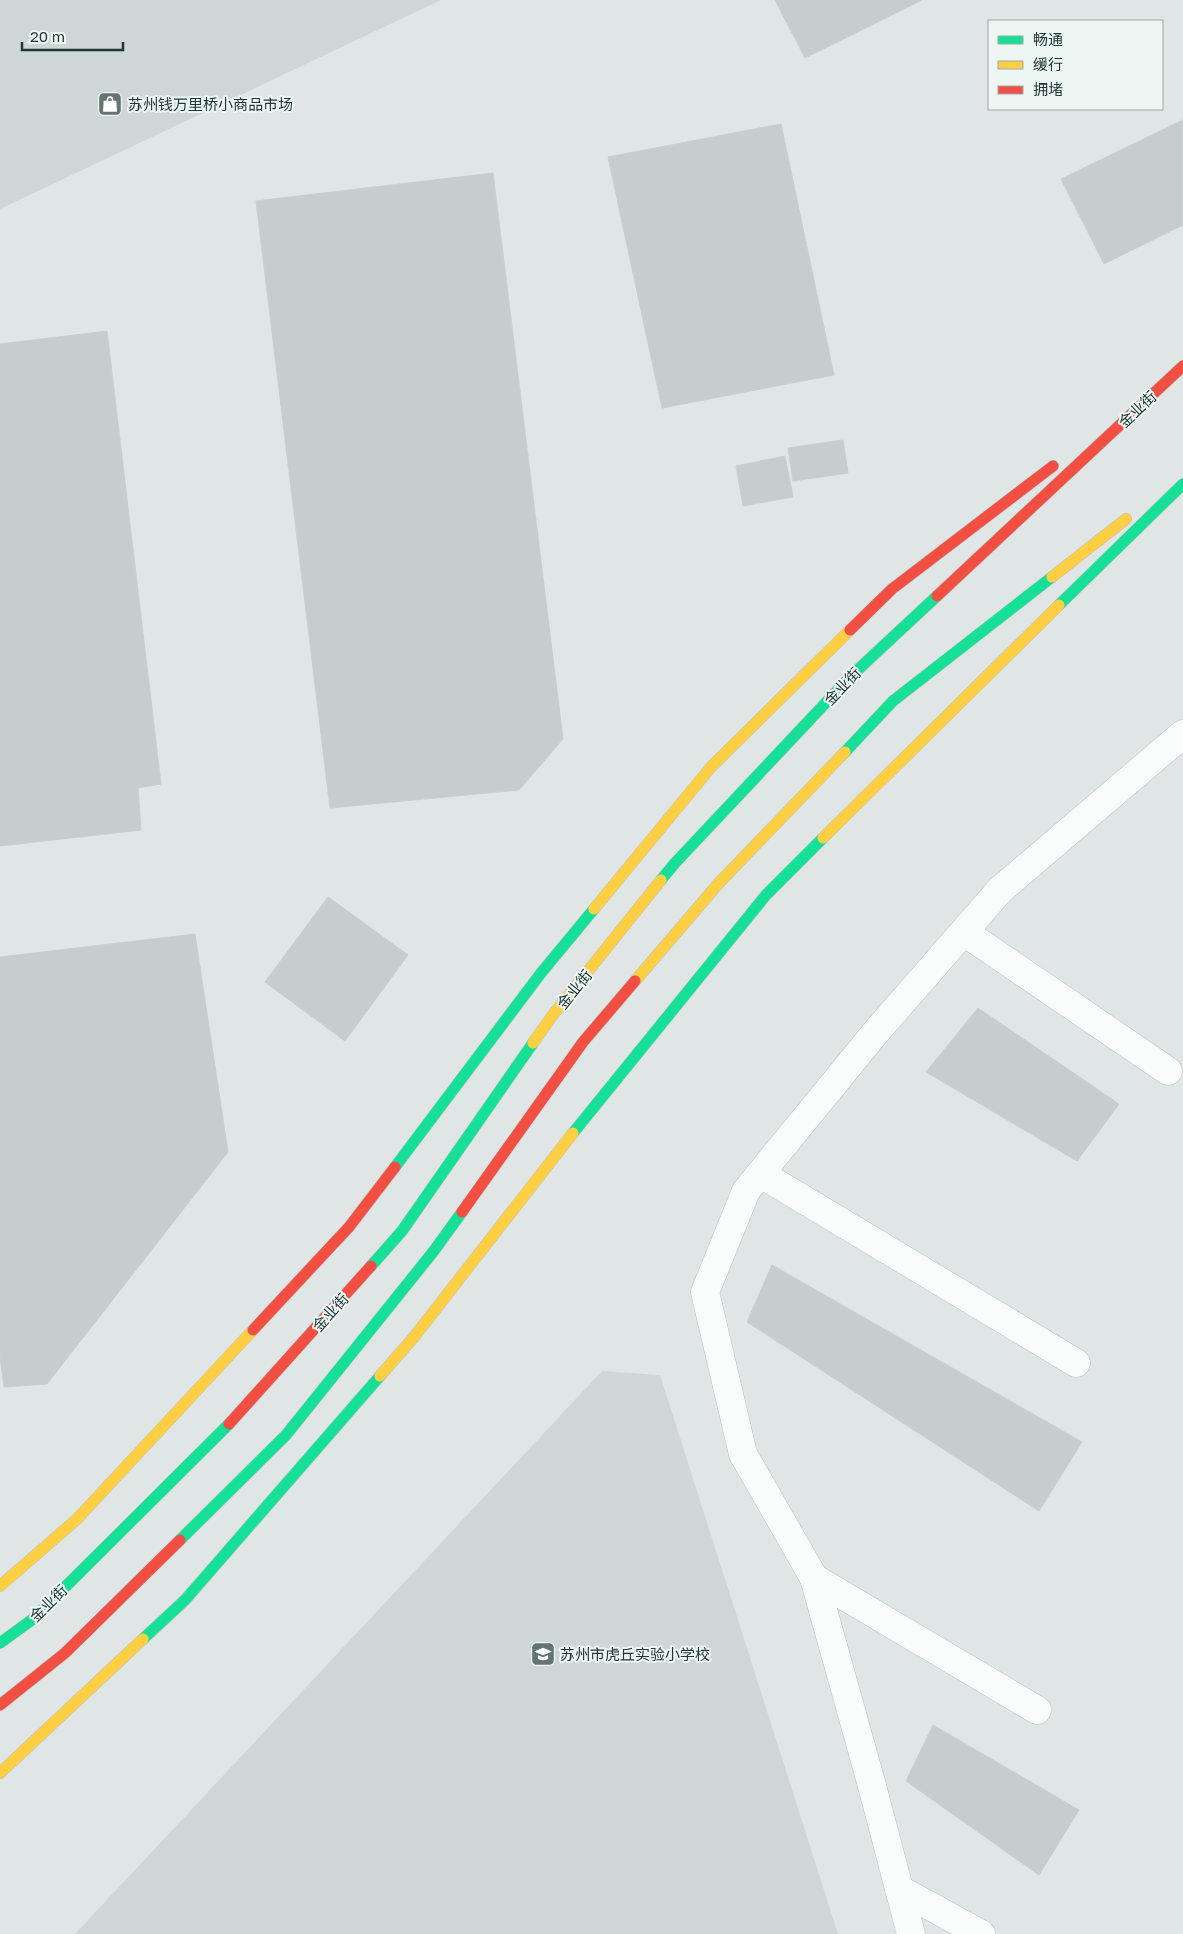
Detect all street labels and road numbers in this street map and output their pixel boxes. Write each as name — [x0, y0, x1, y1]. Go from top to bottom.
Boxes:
street label: 金业街 — [1114, 387, 1160, 431]
street label: 金业街 — [820, 664, 864, 708]
street label: 金业街 — [553, 966, 595, 1012]
street label: 金业街 — [308, 1289, 352, 1335]
street label: 金业街 — [26, 1581, 70, 1625]

